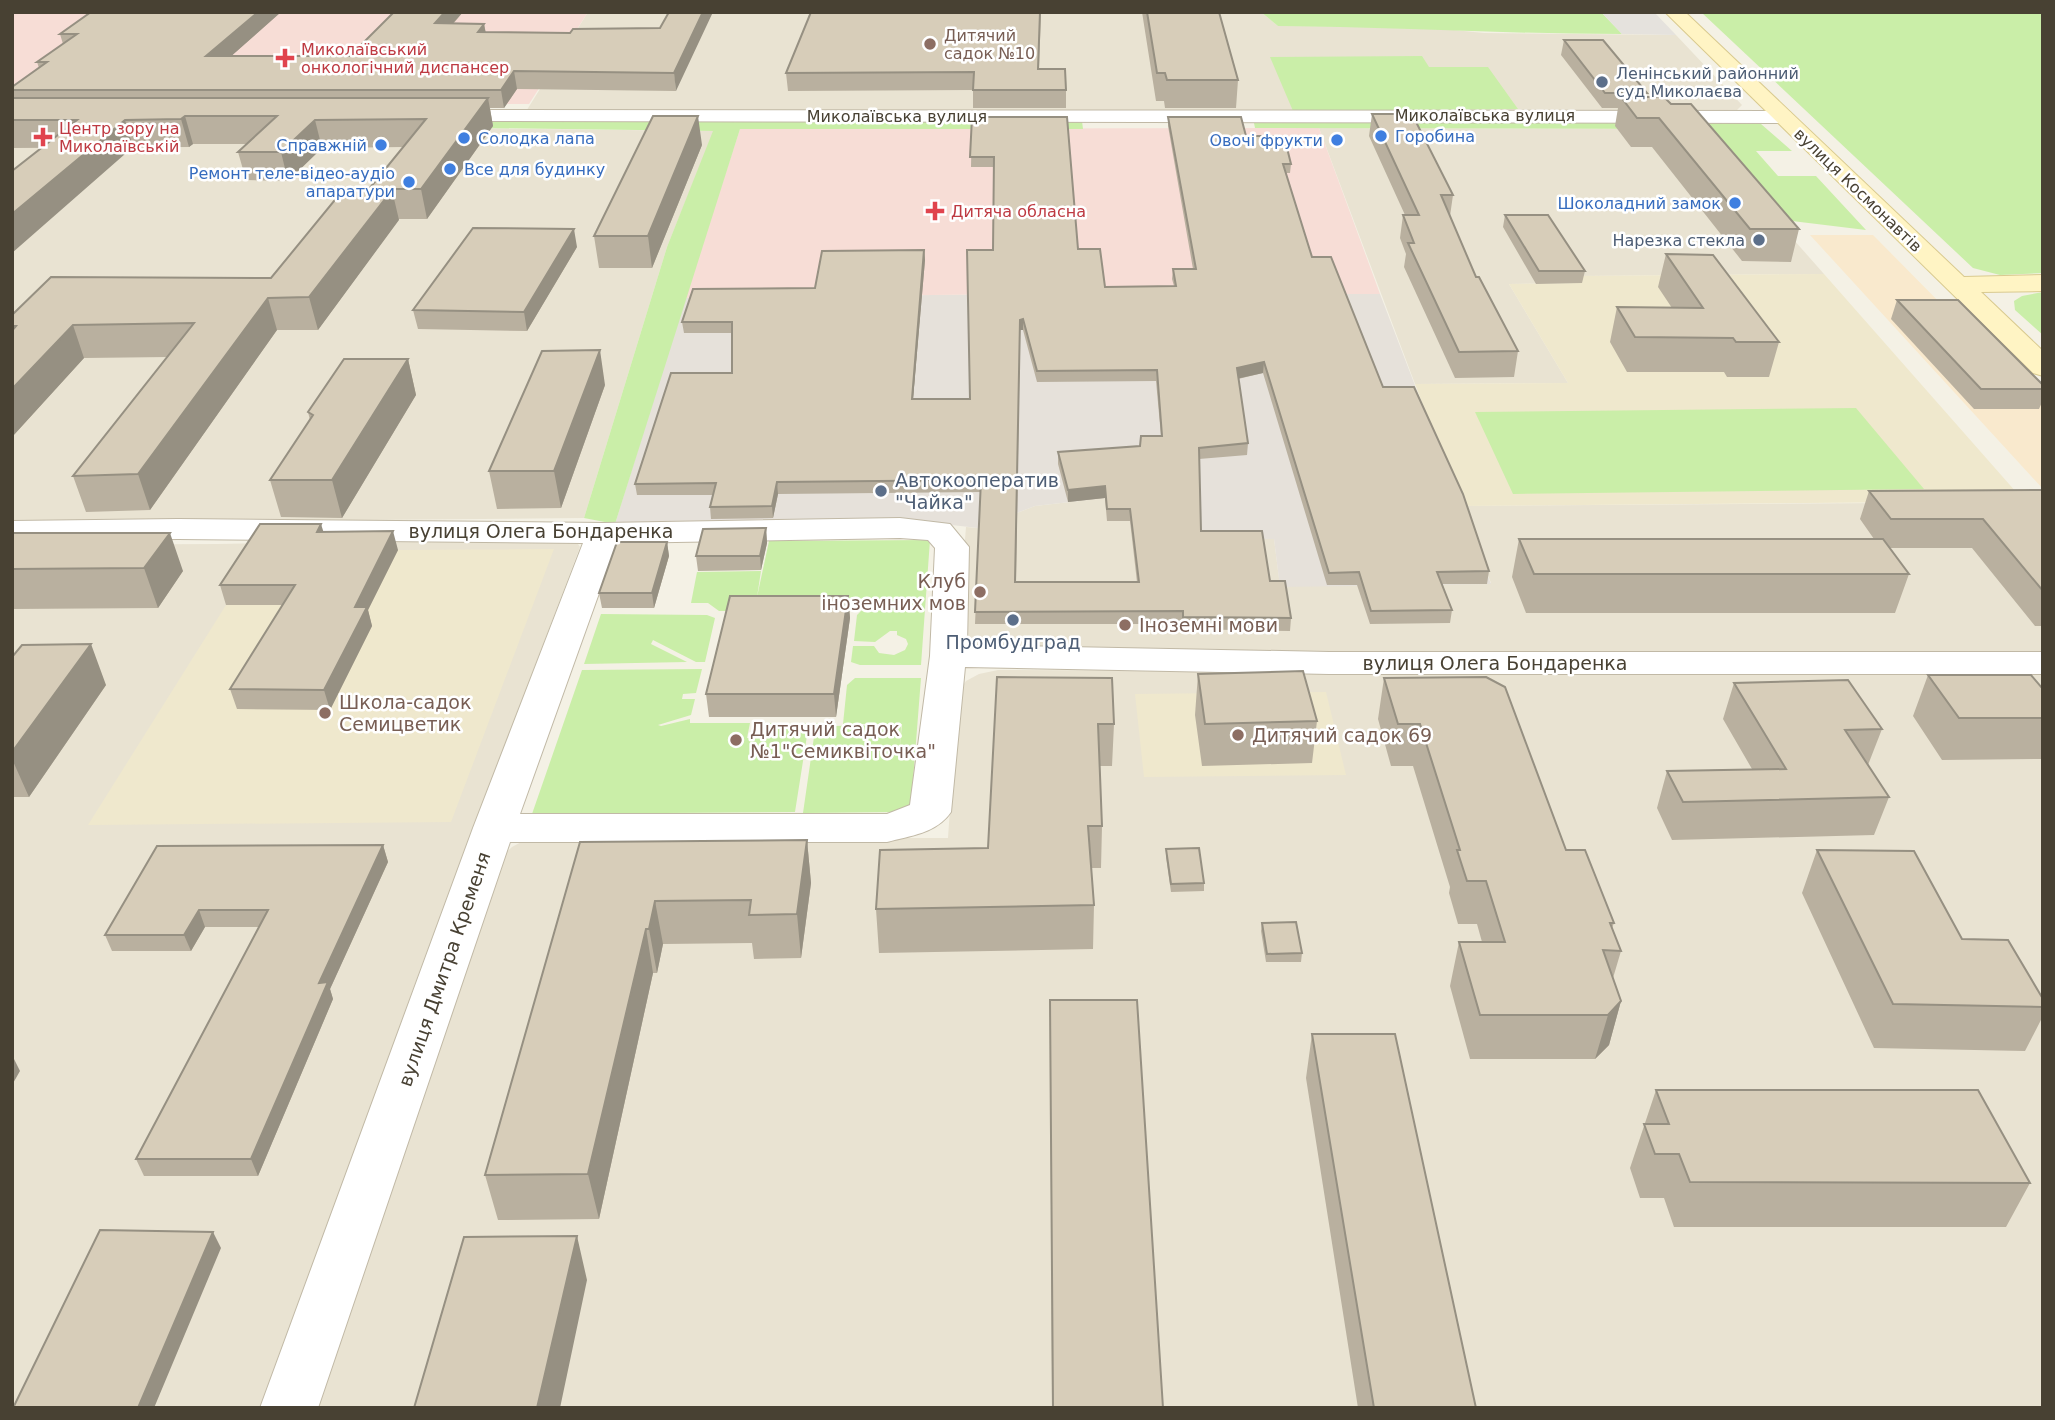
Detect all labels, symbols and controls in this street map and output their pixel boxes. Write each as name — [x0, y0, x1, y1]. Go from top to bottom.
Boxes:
place label: Дитячий садок №10 — [944, 26, 1035, 63]
marker: Дитячий садок №10 — [922, 36, 938, 52]
place label: Миколаївський онкологічний диспансер — [301, 40, 509, 77]
marker: Миколаївський онкологічний диспансер — [275, 48, 295, 68]
place label: Ленінський районний суд Миколаєва — [1616, 64, 1799, 101]
marker: Ленінський районний суд Миколаєва — [1594, 74, 1610, 90]
street label: Миколаївська вулиця — [1395, 106, 1575, 125]
street label: Миколаївська вулиця — [807, 107, 987, 126]
place label: Центр зору на Миколаївській — [59, 119, 180, 156]
street label: вулиця Космонавтів — [1790, 124, 1926, 256]
marker: Центр зору на Миколаївській — [33, 127, 53, 147]
place label: Горобина — [1395, 127, 1475, 146]
marker: Горобина — [1373, 128, 1389, 144]
place label: Солодка лапа — [478, 129, 595, 148]
marker: Солодка лапа — [456, 130, 472, 146]
place label: Овочі фрукти — [1210, 131, 1323, 150]
marker: Овочі фрукти — [1329, 132, 1345, 148]
place label: Справжній — [276, 136, 367, 155]
marker: Справжній — [373, 137, 389, 153]
place label: Все для будинку — [464, 160, 605, 179]
marker: Все для будинку — [442, 161, 458, 177]
place label: Ремонт теле-відео-аудіо апаратури — [189, 164, 395, 201]
marker: Ремонт теле-відео-аудіо апаратури — [401, 174, 417, 190]
place label: Шоколадний замок — [1557, 194, 1721, 213]
marker: Шоколадний замок — [1727, 195, 1743, 211]
marker: Дитяча обласна — [925, 201, 945, 221]
place label: Дитяча обласна — [951, 202, 1086, 221]
place label: Нарезка стекла — [1612, 231, 1745, 250]
marker: Нарезка стекла — [1751, 232, 1767, 248]
place label: Автокооператив "Чайка" — [895, 469, 1059, 513]
marker: Автокооператив "Чайка" — [873, 483, 889, 499]
street label: вулиця Олега Бондаренка — [409, 520, 673, 542]
place label: Клуб іноземних мов — [821, 570, 966, 614]
marker: Клуб іноземних мов — [972, 584, 988, 600]
marker: Промбудград — [1005, 612, 1021, 628]
place label: Іноземні мови — [1139, 614, 1278, 636]
marker: Іноземні мови — [1117, 617, 1133, 633]
place label: Промбудград — [945, 631, 1081, 653]
street label: вулиця Олега Бондаренка — [1363, 652, 1627, 674]
place label: Школа-садок Семицветик — [339, 691, 471, 735]
marker: Школа-садок Семицветик — [317, 705, 333, 721]
place label: Дитячий садок №1"Семиквіточка" — [750, 718, 936, 762]
place label: Дитячий садок 69 — [1252, 724, 1432, 746]
marker: Дитячий садок 69 — [1230, 727, 1246, 743]
marker: Дитячий садок №1"Семиквіточка" — [728, 732, 744, 748]
street label: вулиця Дмитра Кременя — [393, 849, 495, 1089]

